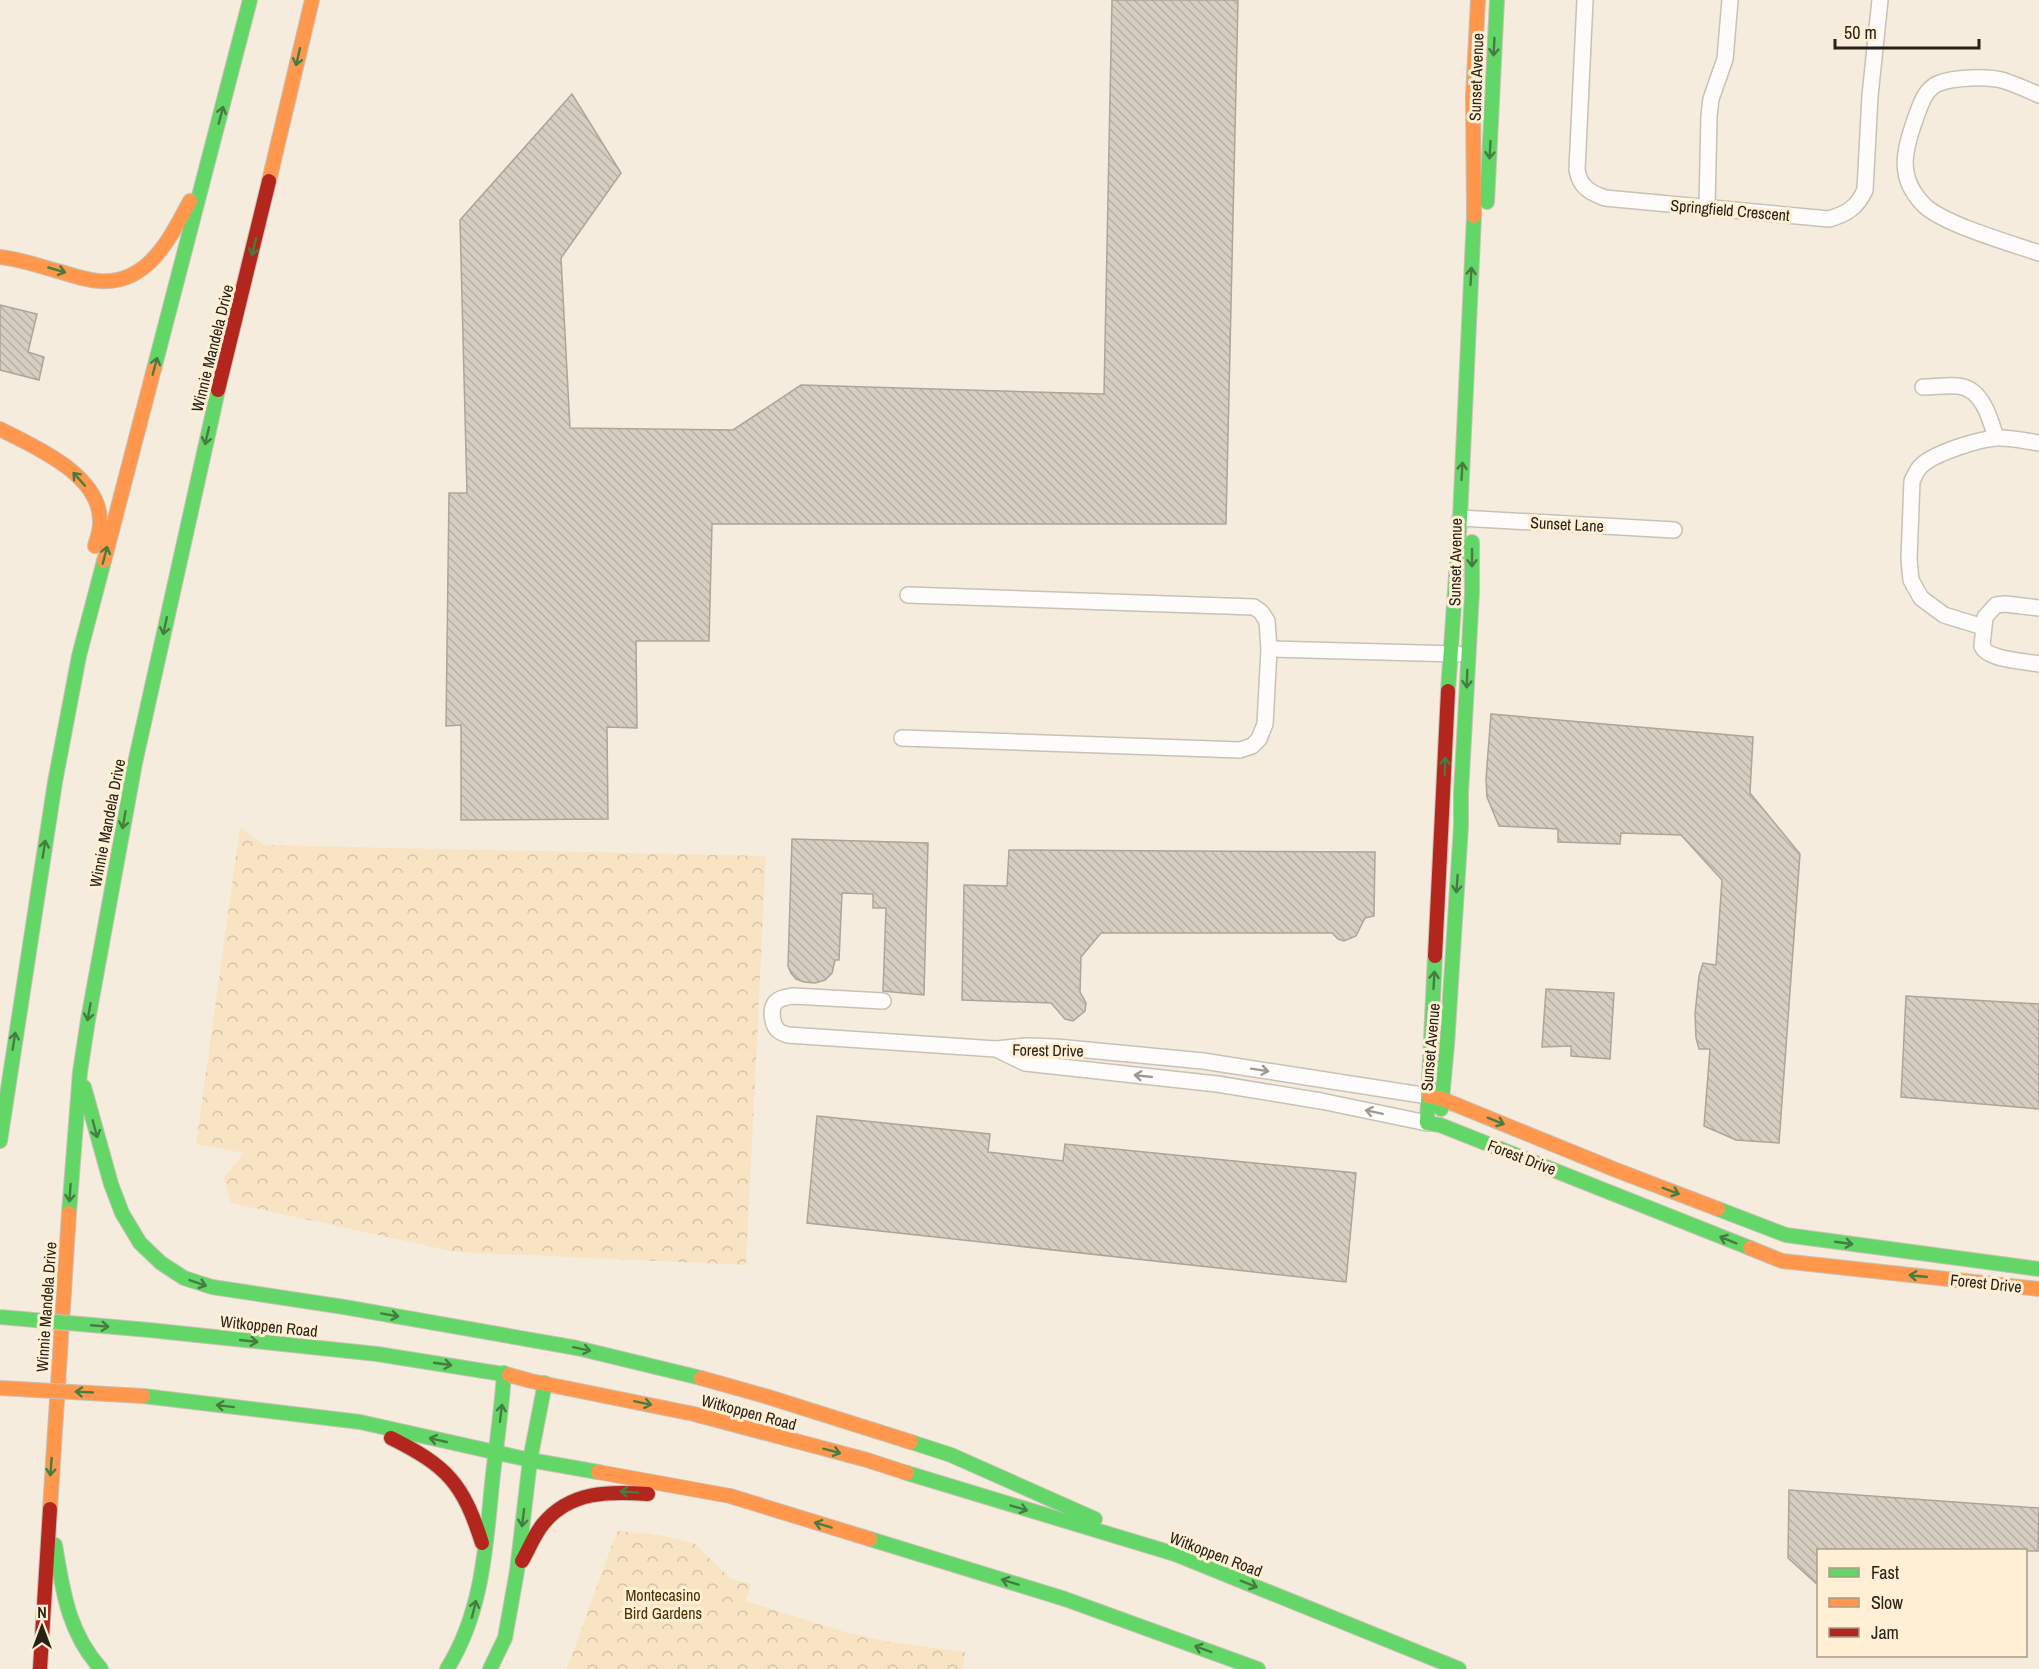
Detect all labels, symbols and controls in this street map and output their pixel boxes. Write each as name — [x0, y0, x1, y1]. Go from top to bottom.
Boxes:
scale bar — [1835, 12, 1979, 50]
text: 50 m — [1844, 20, 1877, 45]
street label: Sunset Avenue — [1463, 33, 1489, 121]
one-way arrow — [1489, 36, 1500, 56]
one-way arrow — [292, 47, 304, 66]
one-way arrow — [215, 105, 227, 124]
one-way arrow — [1484, 139, 1495, 159]
street label: Springfield Crescent — [1669, 194, 1791, 226]
one-way arrow — [248, 237, 260, 256]
one-way arrow — [47, 265, 66, 277]
one-way arrow — [1465, 267, 1476, 287]
street label: Winnie Mandela Drive — [186, 282, 238, 414]
one-way arrow — [149, 357, 161, 376]
one-way arrow — [201, 426, 212, 445]
one-way arrow — [1457, 462, 1468, 482]
one-way arrow — [72, 472, 86, 487]
street label: Sunset Lane — [1530, 511, 1604, 537]
street label: Sunset Avenue — [1443, 518, 1467, 606]
one-way arrow — [100, 546, 112, 565]
one-way arrow — [1466, 547, 1478, 567]
one-way arrow — [158, 617, 170, 636]
one-way arrow — [1461, 669, 1473, 689]
one-way arrow — [1440, 756, 1451, 776]
street label: Winnie Mandela Drive — [84, 757, 130, 889]
one-way arrow — [119, 810, 130, 830]
one-way arrow — [39, 839, 50, 859]
one-way arrow — [1451, 874, 1462, 894]
one-way arrow — [1429, 971, 1440, 991]
one-way arrow — [83, 1002, 94, 1021]
street label: Sunset Avenue — [1415, 1002, 1445, 1092]
one-way arrow — [9, 1032, 20, 1052]
street label: Forest Drive — [1012, 1038, 1084, 1062]
one-way arrow — [1250, 1065, 1270, 1076]
one-way arrow — [1134, 1070, 1154, 1081]
one-way arrow — [1365, 1105, 1384, 1117]
one-way arrow — [1486, 1116, 1505, 1127]
one-way arrow — [90, 1119, 101, 1138]
street label: Forest Drive — [1485, 1134, 1559, 1180]
one-way arrow — [64, 1183, 75, 1203]
one-way arrow — [1661, 1186, 1680, 1197]
one-way arrow — [1719, 1234, 1738, 1245]
one-way arrow — [1834, 1237, 1854, 1248]
street label: Winnie Mandela Drive — [30, 1241, 62, 1373]
street label: Forest Drive — [1949, 1268, 2023, 1298]
one-way arrow — [1909, 1270, 1929, 1281]
one-way arrow — [188, 1278, 207, 1289]
street label: Witkoppen Road — [219, 1310, 319, 1342]
one-way arrow — [380, 1310, 400, 1321]
one-way arrow — [90, 1321, 110, 1332]
one-way arrow — [239, 1336, 259, 1347]
one-way arrow — [573, 1344, 592, 1356]
one-way arrow — [433, 1358, 452, 1369]
one-way arrow — [75, 1387, 95, 1398]
street label: Witkoppen Road — [699, 1389, 799, 1435]
one-way arrow — [633, 1398, 652, 1409]
one-way arrow — [216, 1400, 236, 1411]
one-way arrow — [496, 1403, 507, 1423]
one-way arrow — [429, 1433, 448, 1445]
one-way arrow — [822, 1445, 841, 1457]
one-way arrow — [46, 1456, 57, 1476]
one-way arrow — [620, 1486, 640, 1497]
one-way arrow — [1009, 1503, 1028, 1514]
one-way arrow — [517, 1508, 528, 1528]
one-way arrow — [814, 1519, 833, 1530]
street label: Witkoppen Road — [1166, 1526, 1266, 1582]
legend — [1817, 1549, 2027, 1657]
text: Fast — [1871, 1560, 1899, 1585]
one-way arrow — [1000, 1576, 1019, 1587]
one-way arrow — [1239, 1579, 1258, 1590]
park label: Montecasino Bird Gardens — [624, 1584, 702, 1624]
text: Slow — [1871, 1590, 1903, 1615]
north arrow — [12, 1597, 72, 1657]
one-way arrow — [468, 1600, 480, 1619]
text: N — [37, 1601, 47, 1623]
text: Jam — [1871, 1620, 1899, 1645]
one-way arrow — [1194, 1642, 1213, 1653]

